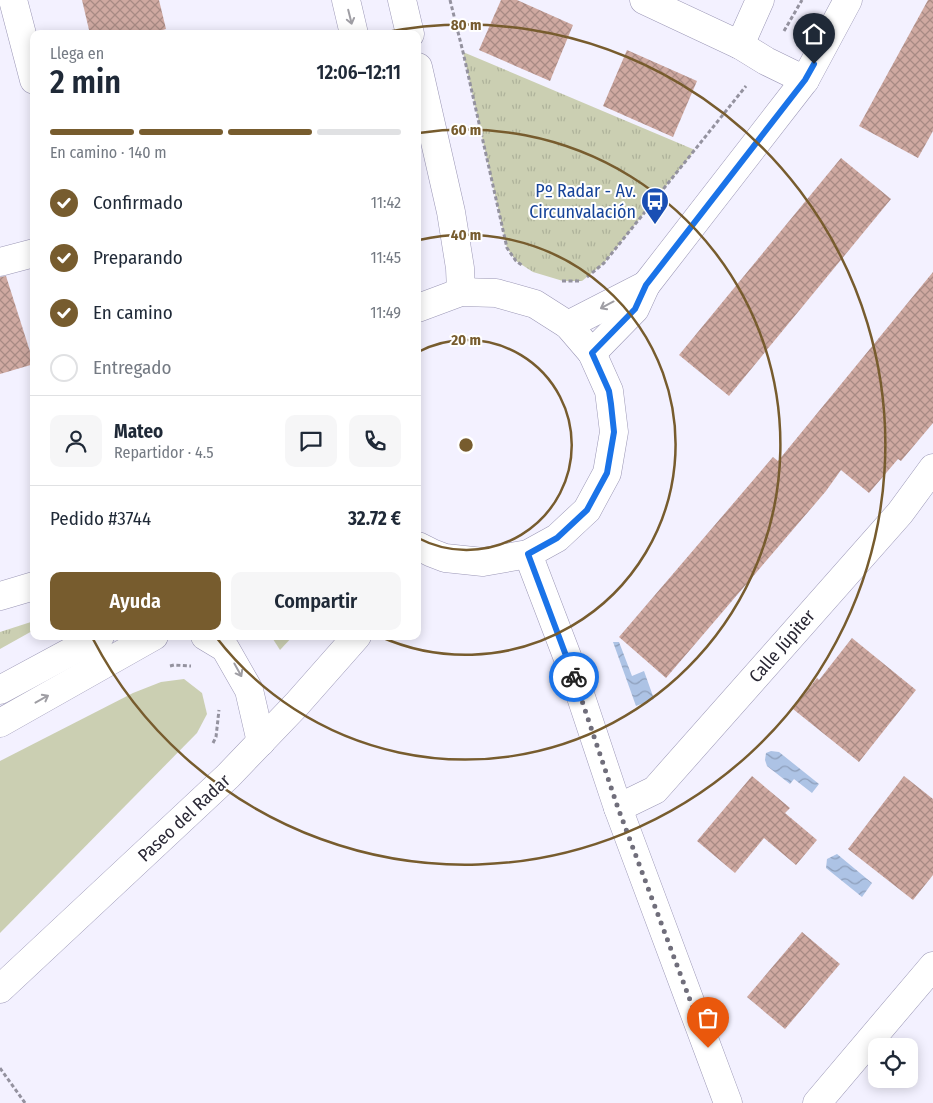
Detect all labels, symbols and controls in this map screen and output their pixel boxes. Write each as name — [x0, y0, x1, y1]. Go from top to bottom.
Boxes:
one-way arrow — [346, 8, 355, 24]
pin — [793, 13, 835, 64]
text: 80 m — [451, 16, 481, 34]
icon: home — [800, 20, 828, 48]
text: Llega en — [50, 44, 104, 63]
text: 12:06–12:11 — [317, 61, 401, 84]
text: 2 min — [50, 63, 121, 101]
text: 60 m — [451, 121, 481, 139]
text: En camino · 140 m — [50, 143, 167, 162]
place label: Pº Radar - Av. Circunvalación — [529, 180, 636, 223]
bus stop icon: Pº Radar - Av. Circunvalación — [640, 186, 670, 225]
icon: check — [50, 189, 78, 217]
text: Confirmado — [93, 191, 183, 214]
text: 11:42 — [371, 193, 401, 212]
text: 40 m — [451, 226, 481, 244]
icon: check — [50, 244, 78, 272]
text: Preparando — [93, 246, 183, 269]
text: 11:45 — [371, 248, 401, 267]
icon: check — [50, 299, 78, 327]
text: En camino — [93, 301, 173, 324]
one-way arrow — [600, 301, 615, 310]
text: 11:49 — [370, 303, 401, 322]
text: 20 m — [450, 331, 481, 349]
text: Entregado — [93, 356, 172, 379]
button: person — [50, 415, 102, 467]
button: chat — [285, 415, 337, 467]
button: phone — [349, 415, 401, 467]
text: Mateo — [114, 420, 163, 443]
centre of rings — [457, 436, 475, 454]
text: Repartidor · 4.5 — [114, 443, 214, 462]
text: Pedido #3744 — [50, 507, 151, 530]
text: 32.72 € — [348, 507, 401, 530]
button: Ayuda — [50, 572, 221, 630]
button: Compartir — [231, 572, 401, 630]
street label: Calle Júpiter — [744, 605, 820, 687]
courier — [549, 652, 599, 702]
one-way arrow — [233, 663, 243, 677]
icon: bike — [560, 663, 588, 691]
one-way arrow — [35, 693, 49, 703]
street label: Paseo del Radar — [133, 769, 235, 866]
pin — [687, 997, 729, 1048]
icon: bag — [694, 1004, 722, 1032]
map controls — [868, 1038, 918, 1088]
button: locate — [868, 1038, 918, 1088]

